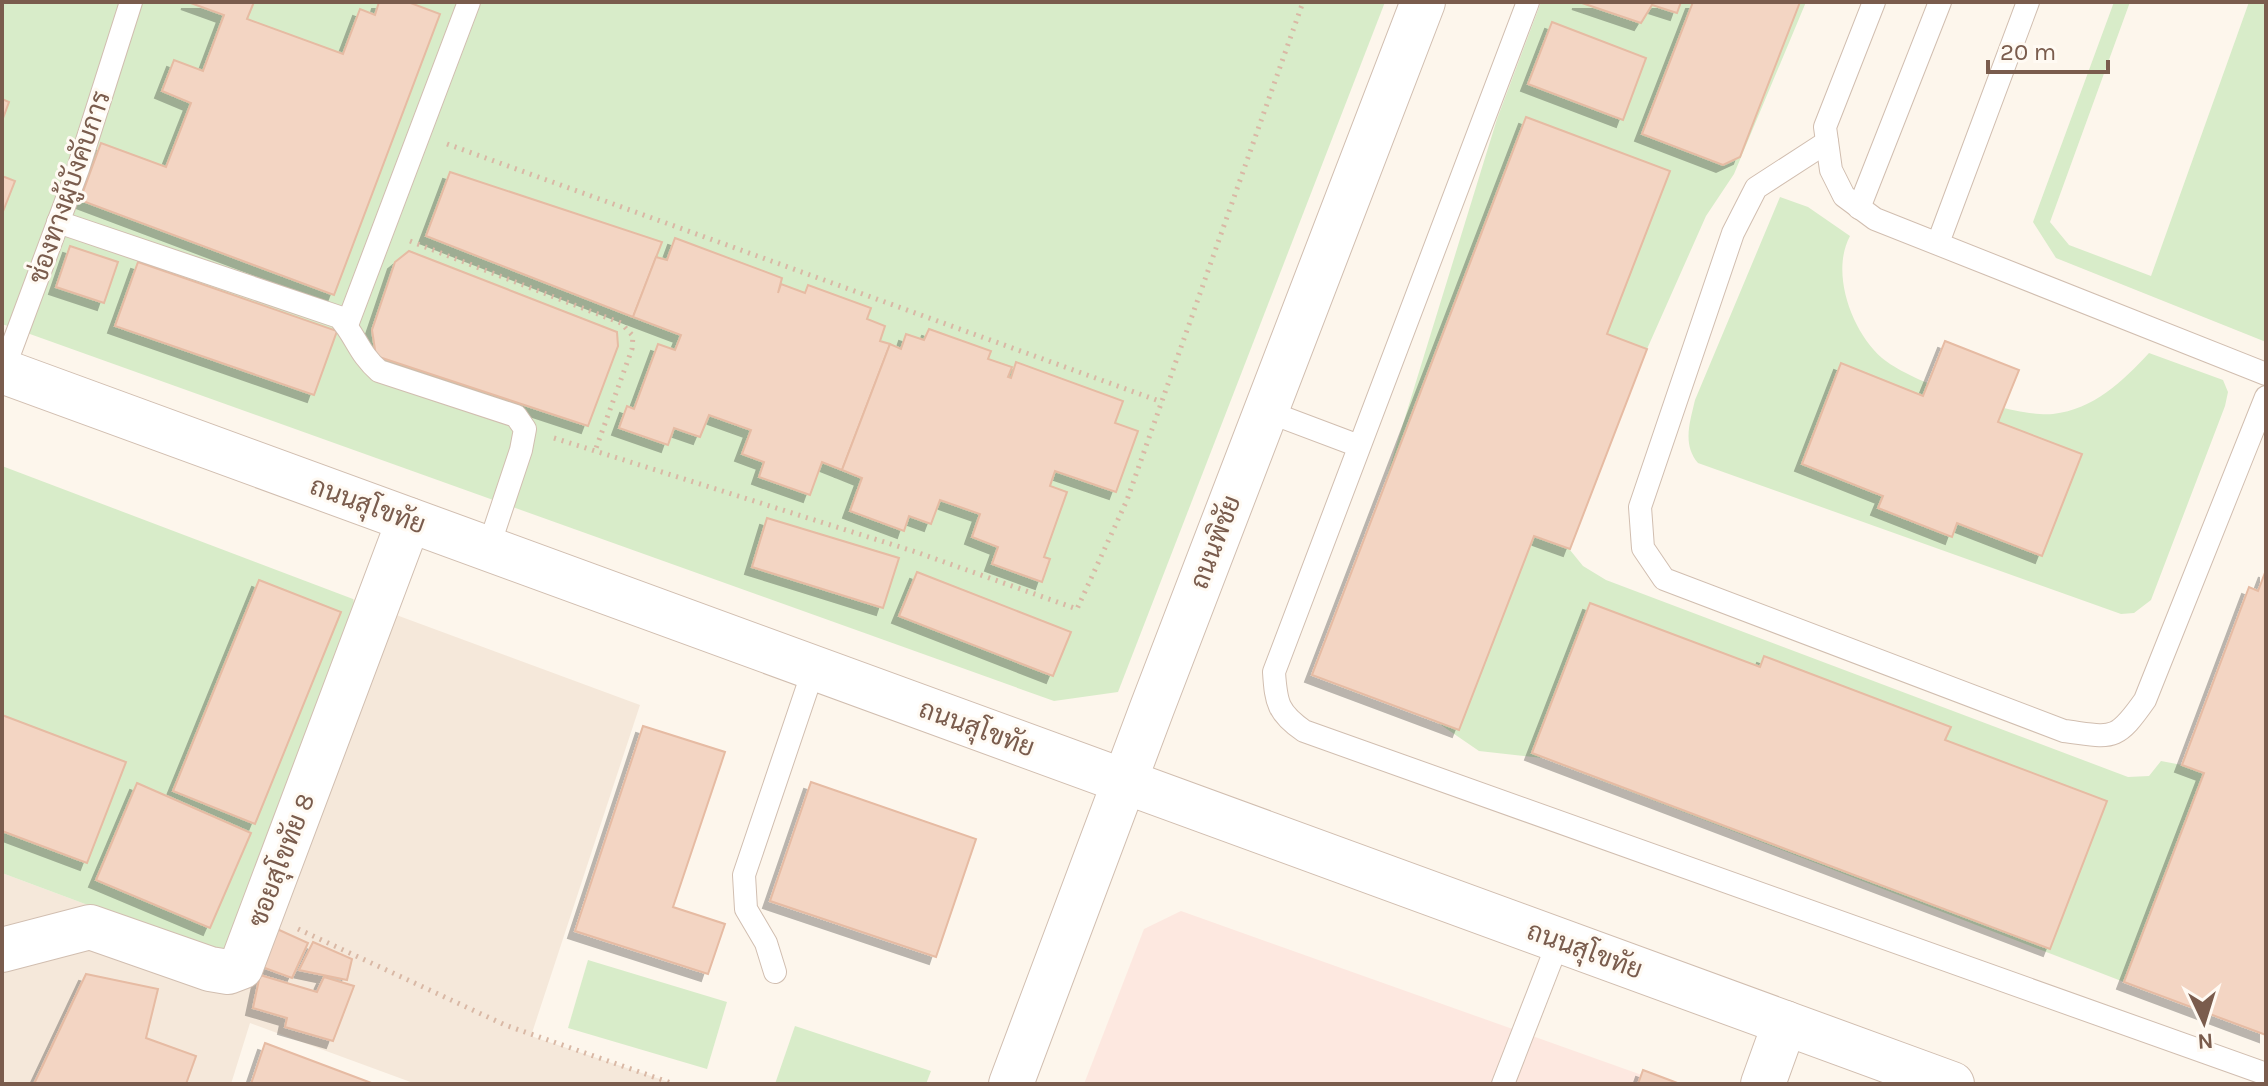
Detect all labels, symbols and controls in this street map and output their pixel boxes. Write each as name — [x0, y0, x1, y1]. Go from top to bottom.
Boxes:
scale bar — [1988, 24, 2108, 74]
text: 20 m — [2000, 38, 2056, 66]
street label: ช่องทางผู้บังคับการ — [21, 86, 119, 288]
street label: ถนนสุโขทัย — [305, 469, 430, 543]
street label: ถนนพิชัย — [1183, 491, 1247, 593]
street label: ถนนสุโขทัย — [914, 692, 1039, 766]
street label: ซอยสุโขทัย 8 — [241, 789, 323, 932]
street label: ถนนสุโขทัย — [1522, 914, 1647, 988]
north arrow — [2164, 982, 2244, 1062]
text: N — [2197, 1027, 2214, 1054]

